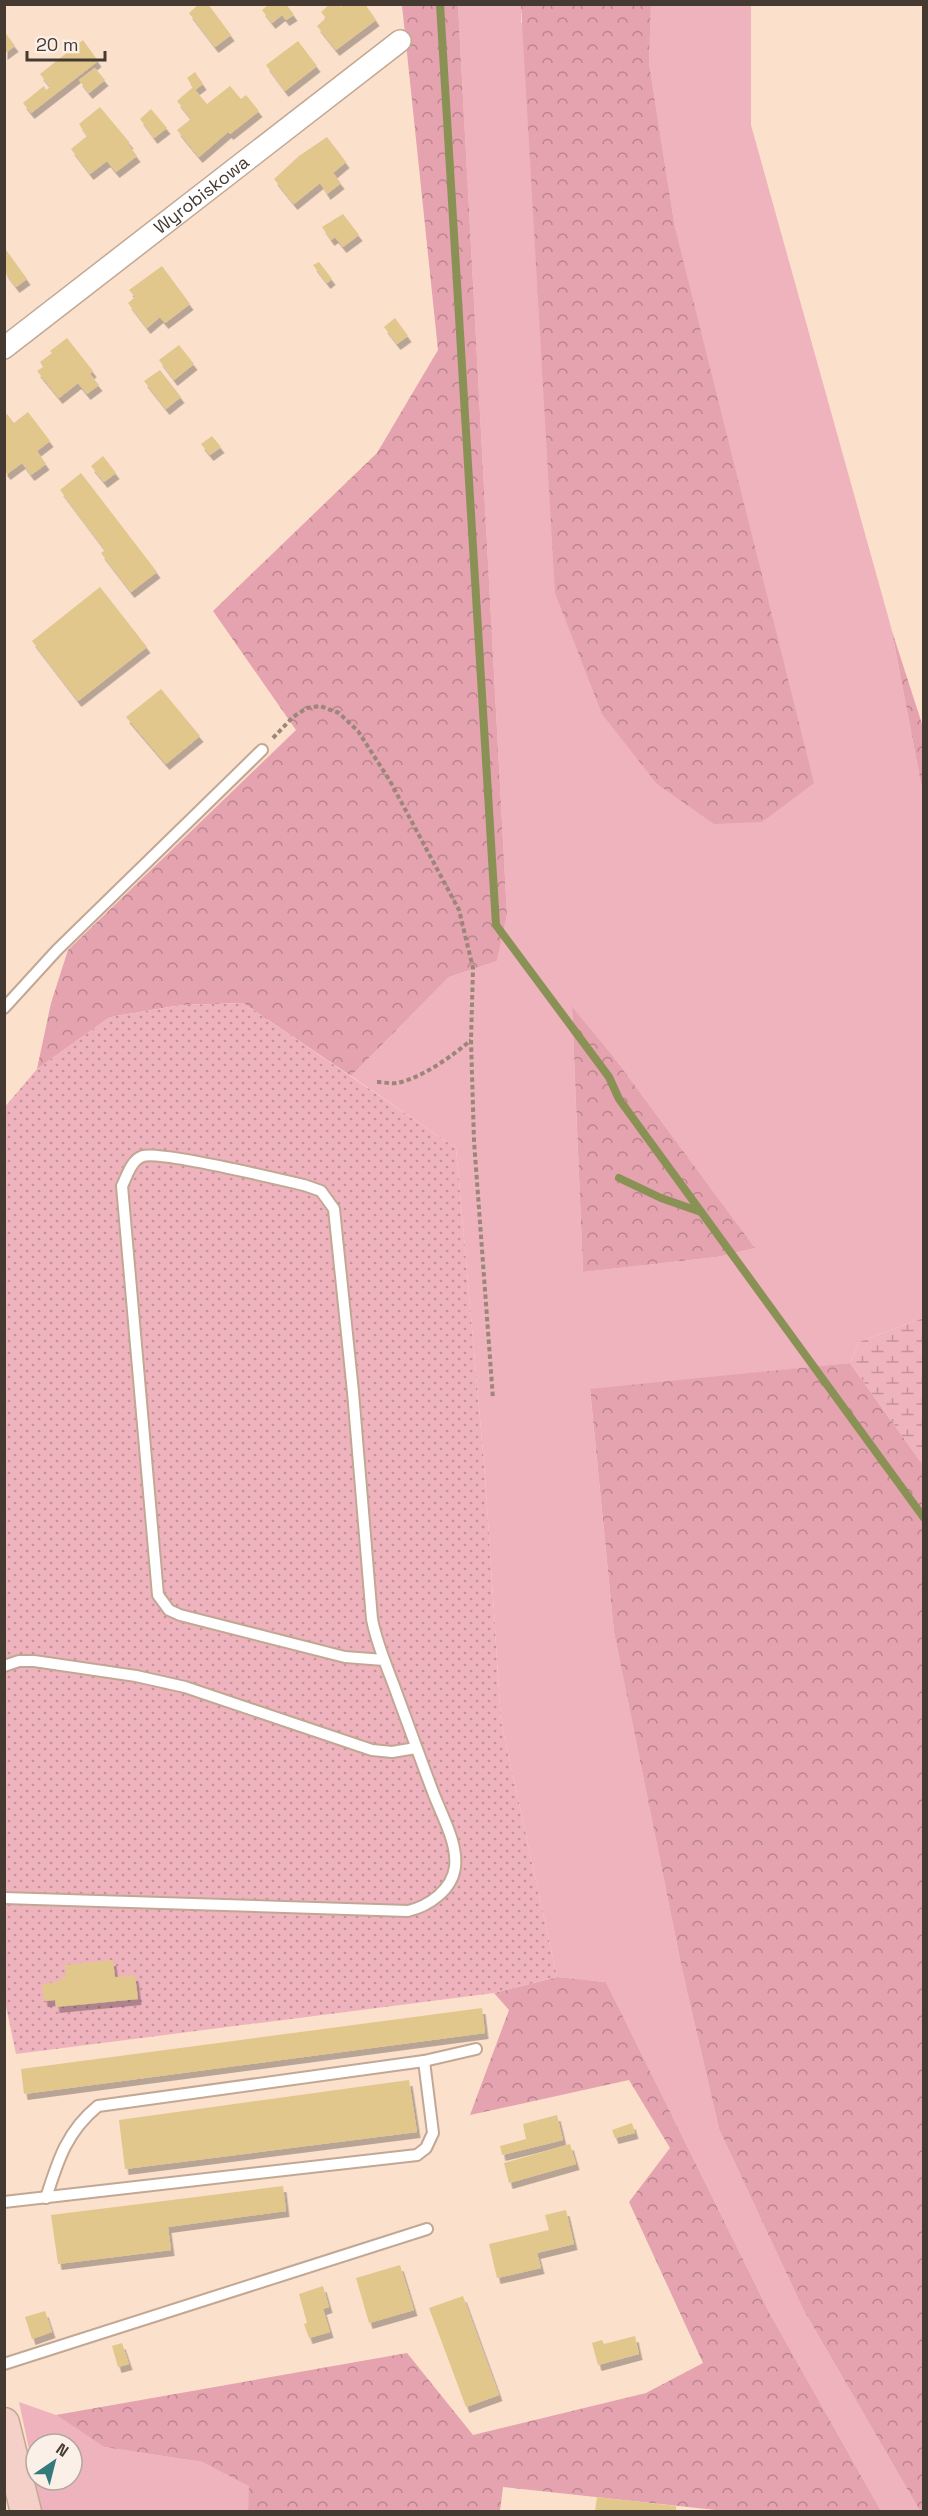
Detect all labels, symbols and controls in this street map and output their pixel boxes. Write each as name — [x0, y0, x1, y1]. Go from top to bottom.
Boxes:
scale bar — [27, 24, 105, 62]
text: 20 m — [36, 33, 79, 56]
street label: Wyrobiskowa — [149, 150, 254, 239]
north arrow — [24, 2432, 84, 2492]
text: N — [52, 2438, 73, 2462]

